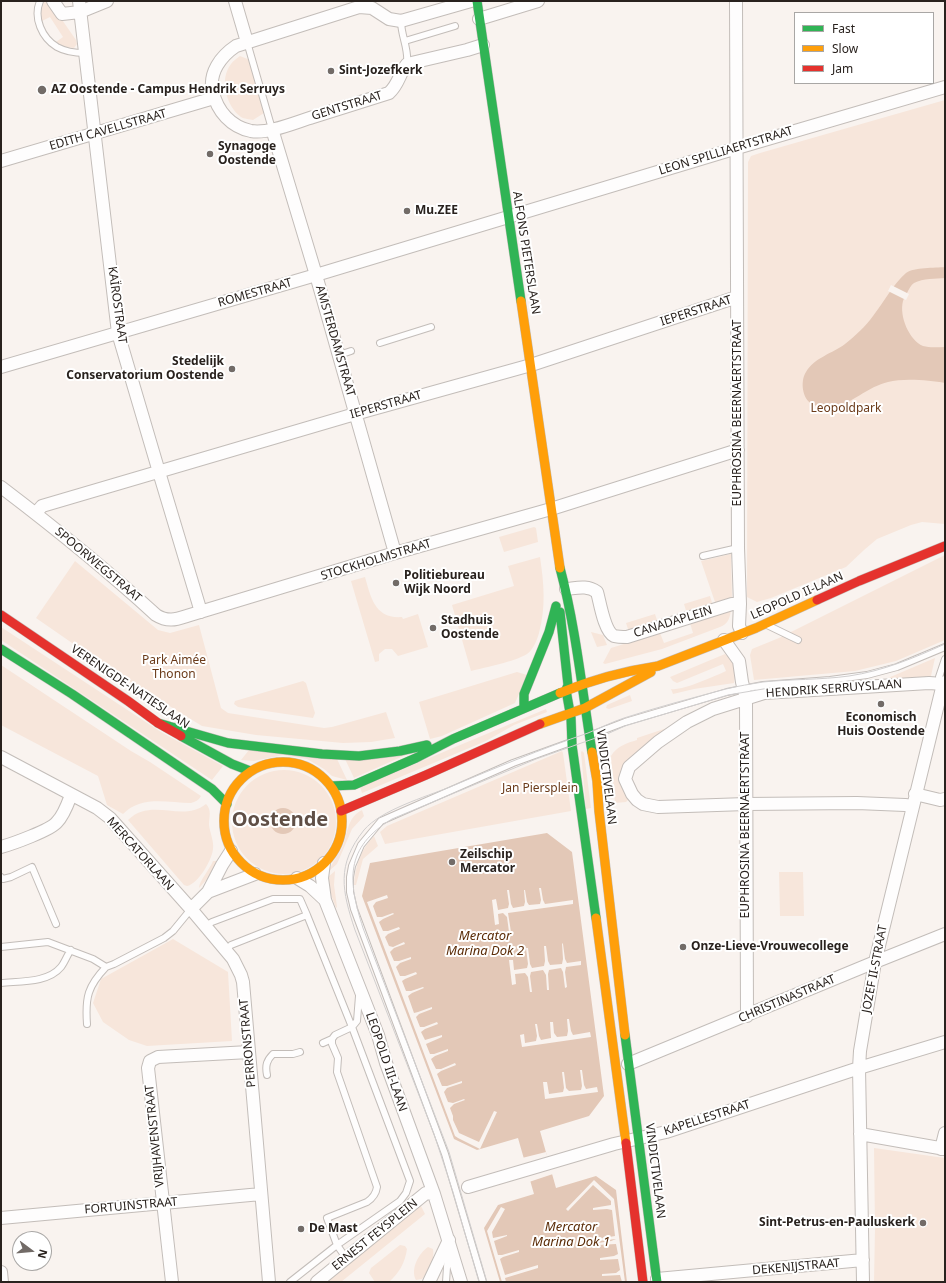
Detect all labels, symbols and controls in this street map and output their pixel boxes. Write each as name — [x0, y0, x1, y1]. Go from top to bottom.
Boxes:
legend — [794, 12, 934, 84]
text: Fast — [832, 20, 855, 37]
text: Slow — [832, 40, 858, 57]
text: Jam — [832, 60, 853, 77]
place label: Sint-Jozefkerk — [339, 64, 423, 78]
marker: Sint-Jozefkerk — [326, 66, 336, 76]
place label: AZ Oostende - Campus Hendrik Serruys — [51, 83, 285, 97]
marker: AZ Oostende - Campus Hendrik Serruys — [36, 84, 48, 96]
street label: GENTSTRAAT — [310, 88, 384, 124]
street label: EDITH CAVELLSTRAAT — [48, 106, 168, 154]
street label: LEON SPILLIAERTSTRAAT — [657, 124, 795, 178]
place label: Synagoge Oostende — [218, 140, 276, 168]
marker: Synagoge Oostende — [205, 149, 215, 159]
street label: ALFONS PIETERSLAAN — [509, 190, 543, 316]
place label: Mu.ZEE — [415, 204, 458, 218]
marker: Mu.ZEE — [402, 206, 412, 216]
street label: KAÏROSTRAAT — [104, 265, 130, 345]
street label: ROMESTRAAT — [216, 276, 294, 310]
street label: AMSTERDAMSTRAAT — [312, 284, 358, 398]
street label: IEPERSTRAAT — [659, 293, 733, 329]
street label: EUPHROSINA BEERNAERTSTRAAT — [731, 319, 745, 507]
place label: Stedelijk Conservatorium Oostende — [66, 355, 224, 383]
marker: Stedelijk Conservatorium Oostende — [227, 364, 237, 374]
street label: IEPERSTRAAT — [348, 388, 424, 422]
park label: Leopoldpark — [811, 402, 881, 416]
street label: SPOORWEGSTRAAT — [52, 525, 144, 605]
street label: STOCKHOLMSTRAAT — [319, 536, 433, 584]
place label: Politiebureau Wijk Noord — [404, 569, 485, 597]
street label: LEOPOLD II-LAAN — [748, 569, 846, 623]
marker: Politiebureau Wijk Noord — [391, 578, 401, 588]
street label: CANADAPLEIN — [632, 603, 714, 641]
place label: Stadhuis Oostende — [441, 614, 499, 642]
marker: Stadhuis Oostende — [428, 623, 438, 633]
street label: VERENIGDE-NATIESLAAN — [68, 642, 192, 732]
park label: Park Aimée Thonon — [142, 654, 206, 682]
street label: HENDRIK SERRUYSLAAN — [765, 677, 903, 701]
marker: Economisch Huis Oostende — [876, 699, 886, 709]
place label: Economisch Huis Oostende — [837, 711, 925, 739]
street label: VINDICTIVELAAN — [593, 728, 619, 826]
street label: EUPHROSINA BEERNAERTSTRAAT — [739, 731, 753, 919]
park label: Jan Piersplein — [502, 782, 578, 796]
district label: Oostende — [232, 808, 328, 832]
street label: MERCATORLAAN — [103, 814, 177, 894]
place label: Zeilschip Mercator — [460, 848, 515, 876]
marker: Zeilschip Mercator — [447, 857, 457, 867]
street label: JOZEF II-STRAAT — [859, 924, 891, 1014]
water label: Mercator Marina Dok 2 — [446, 928, 524, 959]
place label: Onze-Lieve-Vrouwecollege — [691, 940, 849, 954]
marker: Onze-Lieve-Vrouwecollege — [678, 942, 688, 952]
street label: CHRISTINASTRAAT — [736, 972, 838, 1026]
street label: PERRONSTRAAT — [237, 998, 259, 1088]
street label: LEOPOLD III-LAAN — [362, 1011, 410, 1113]
street label: VRIJHAVENSTRAAT — [142, 1084, 168, 1188]
street label: KAPELLESTRAAT — [662, 1097, 752, 1139]
street label: VINDICTIVELAAN — [642, 1122, 668, 1220]
street label: FORTUINSTRAAT — [84, 1195, 178, 1217]
street label: ERNEST FEYSPLEIN — [329, 1196, 421, 1274]
place label: Sint-Petrus-en-Pauluskerk — [759, 1216, 915, 1230]
marker: Sint-Petrus-en-Pauluskerk — [918, 1218, 928, 1228]
water label: Mercator Marina Dok 1 — [532, 1219, 610, 1250]
place label: De Mast — [309, 1222, 358, 1236]
marker: De Mast — [296, 1224, 306, 1234]
north arrow — [12, 1231, 52, 1271]
text: N — [35, 1248, 52, 1261]
street label: DEKENIJSTRAAT — [752, 1256, 840, 1278]

